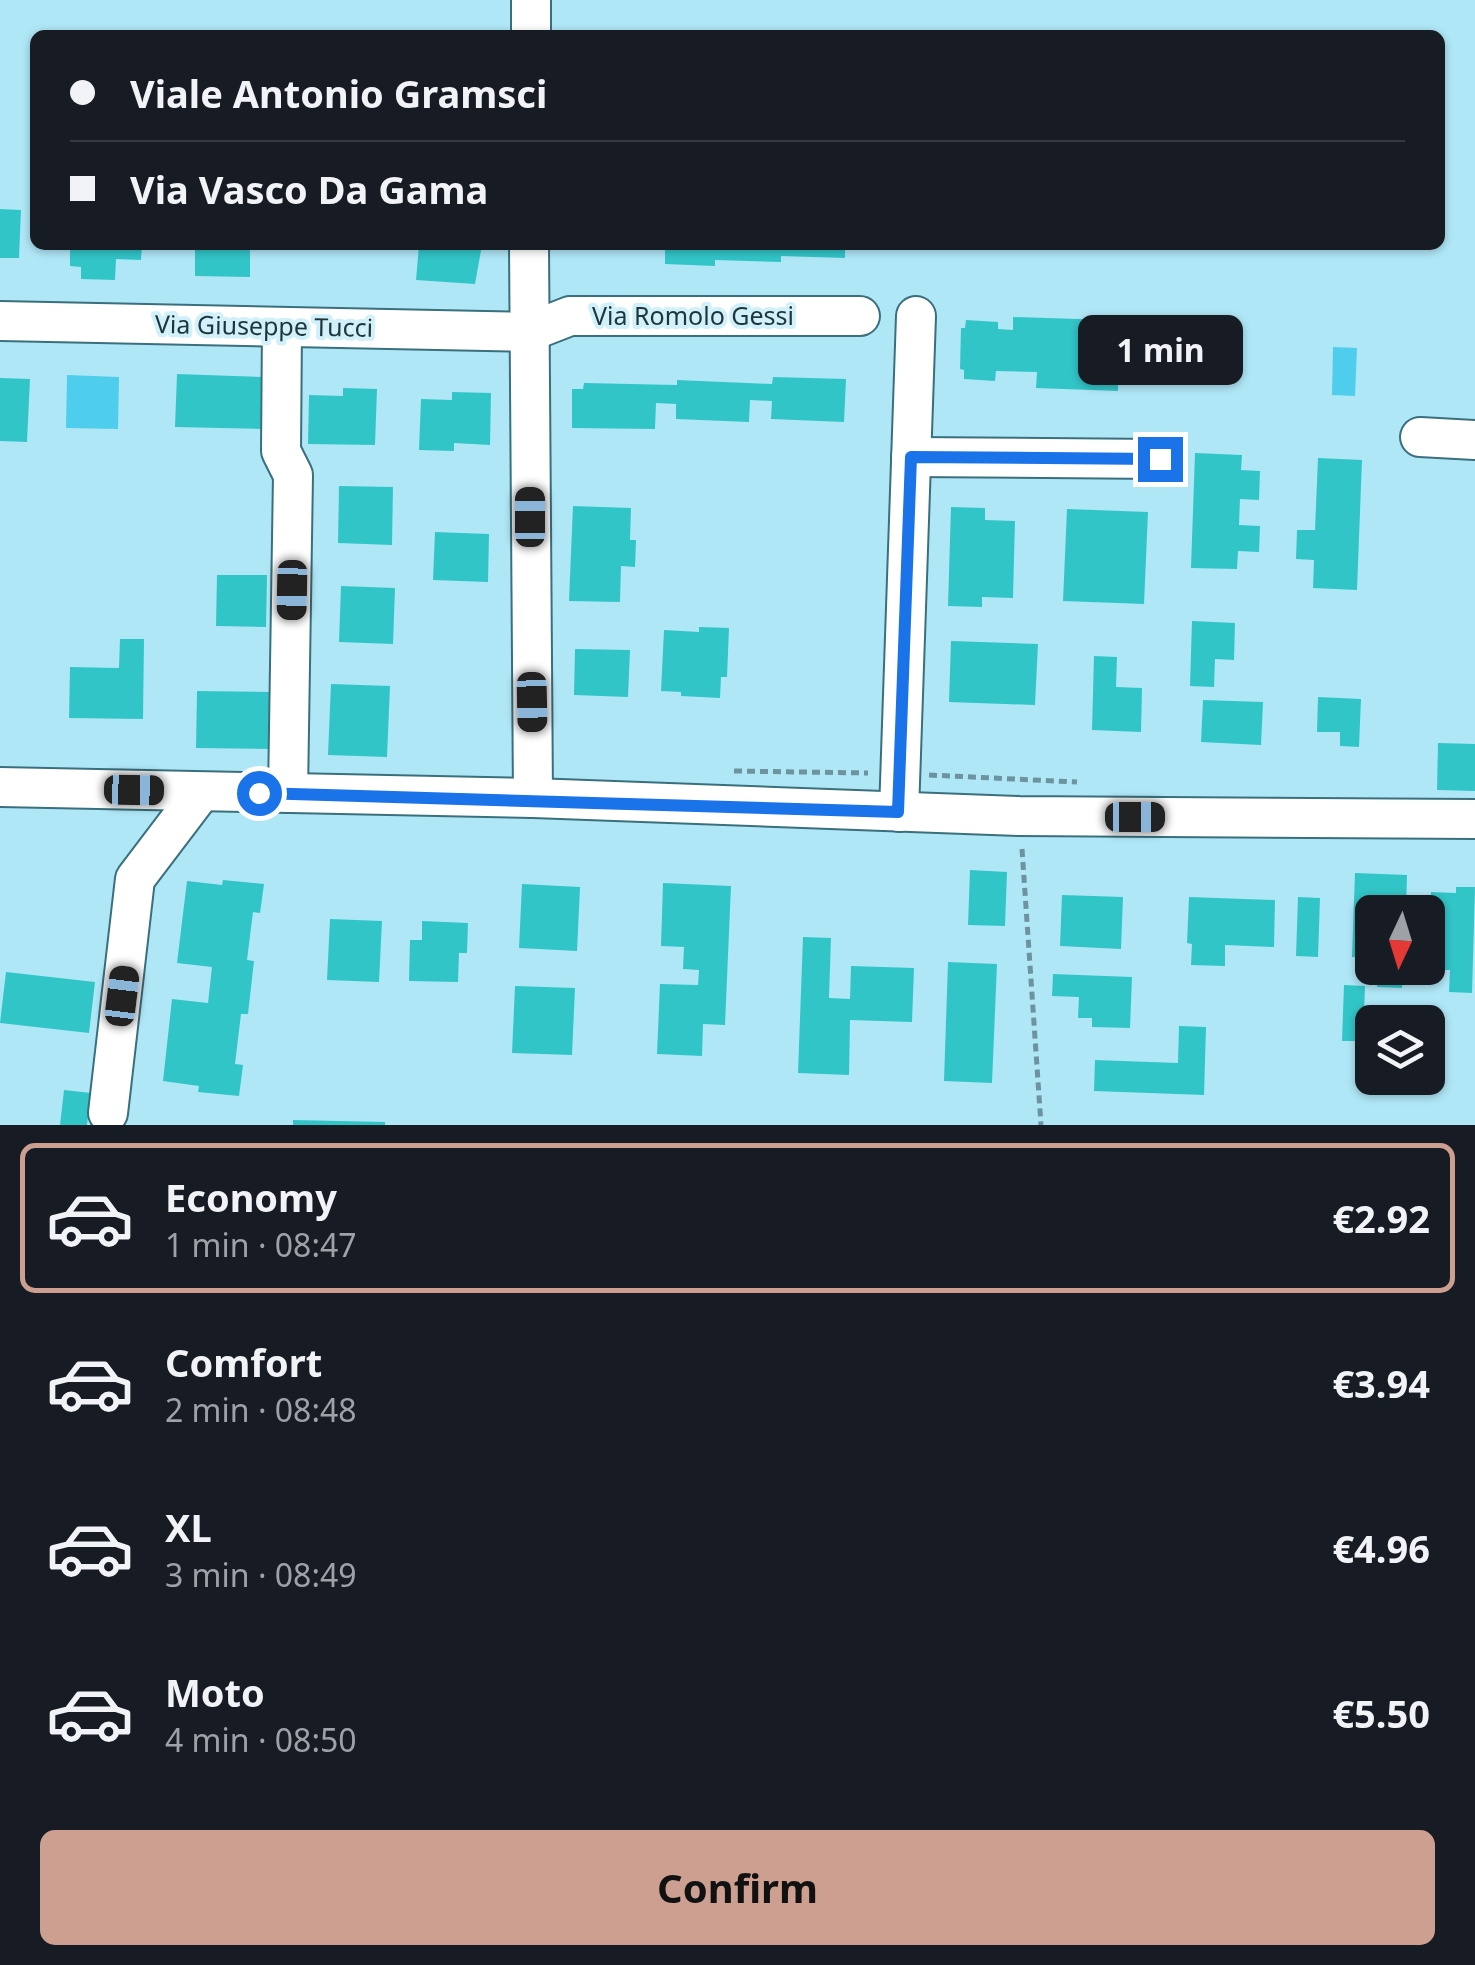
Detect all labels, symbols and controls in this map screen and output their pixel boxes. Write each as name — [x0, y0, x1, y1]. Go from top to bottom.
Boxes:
text: Viale Antonio Gramsci — [130, 67, 547, 119]
text: Via Vasco Da Gama — [130, 163, 488, 215]
street label: Via Romolo Gessi — [592, 298, 794, 332]
street label: Via Giuseppe Tucci — [155, 306, 373, 344]
callout: 1 min — [1078, 314, 1242, 384]
text: 1 min — [1116, 328, 1205, 371]
route end — [1138, 437, 1183, 482]
car — [515, 487, 545, 547]
car — [276, 560, 308, 620]
car — [516, 672, 548, 732]
route start — [237, 771, 282, 816]
car — [104, 774, 164, 806]
car — [1105, 802, 1165, 832]
north arrow — [1355, 895, 1445, 985]
map controls — [1355, 895, 1445, 1095]
car — [103, 964, 141, 1028]
button: layers — [1355, 1005, 1445, 1095]
text: Economy — [165, 1171, 337, 1223]
icon: car — [45, 1173, 135, 1263]
text: €2.92 — [1332, 1192, 1430, 1244]
text: 1 min · 08:47 — [165, 1223, 357, 1266]
text: Comfort — [165, 1336, 322, 1388]
icon: car — [45, 1338, 135, 1428]
text: €3.94 — [1332, 1357, 1430, 1409]
text: 2 min · 08:48 — [165, 1388, 357, 1431]
text: XL — [165, 1501, 212, 1553]
icon: car — [45, 1503, 135, 1593]
text: €4.96 — [1332, 1522, 1430, 1574]
text: 3 min · 08:49 — [165, 1553, 357, 1596]
text: Moto — [165, 1666, 265, 1718]
icon: car — [45, 1668, 135, 1758]
text: €5.50 — [1332, 1687, 1430, 1739]
text: 4 min · 08:50 — [165, 1718, 357, 1761]
button: Confirm — [40, 1830, 1435, 1945]

